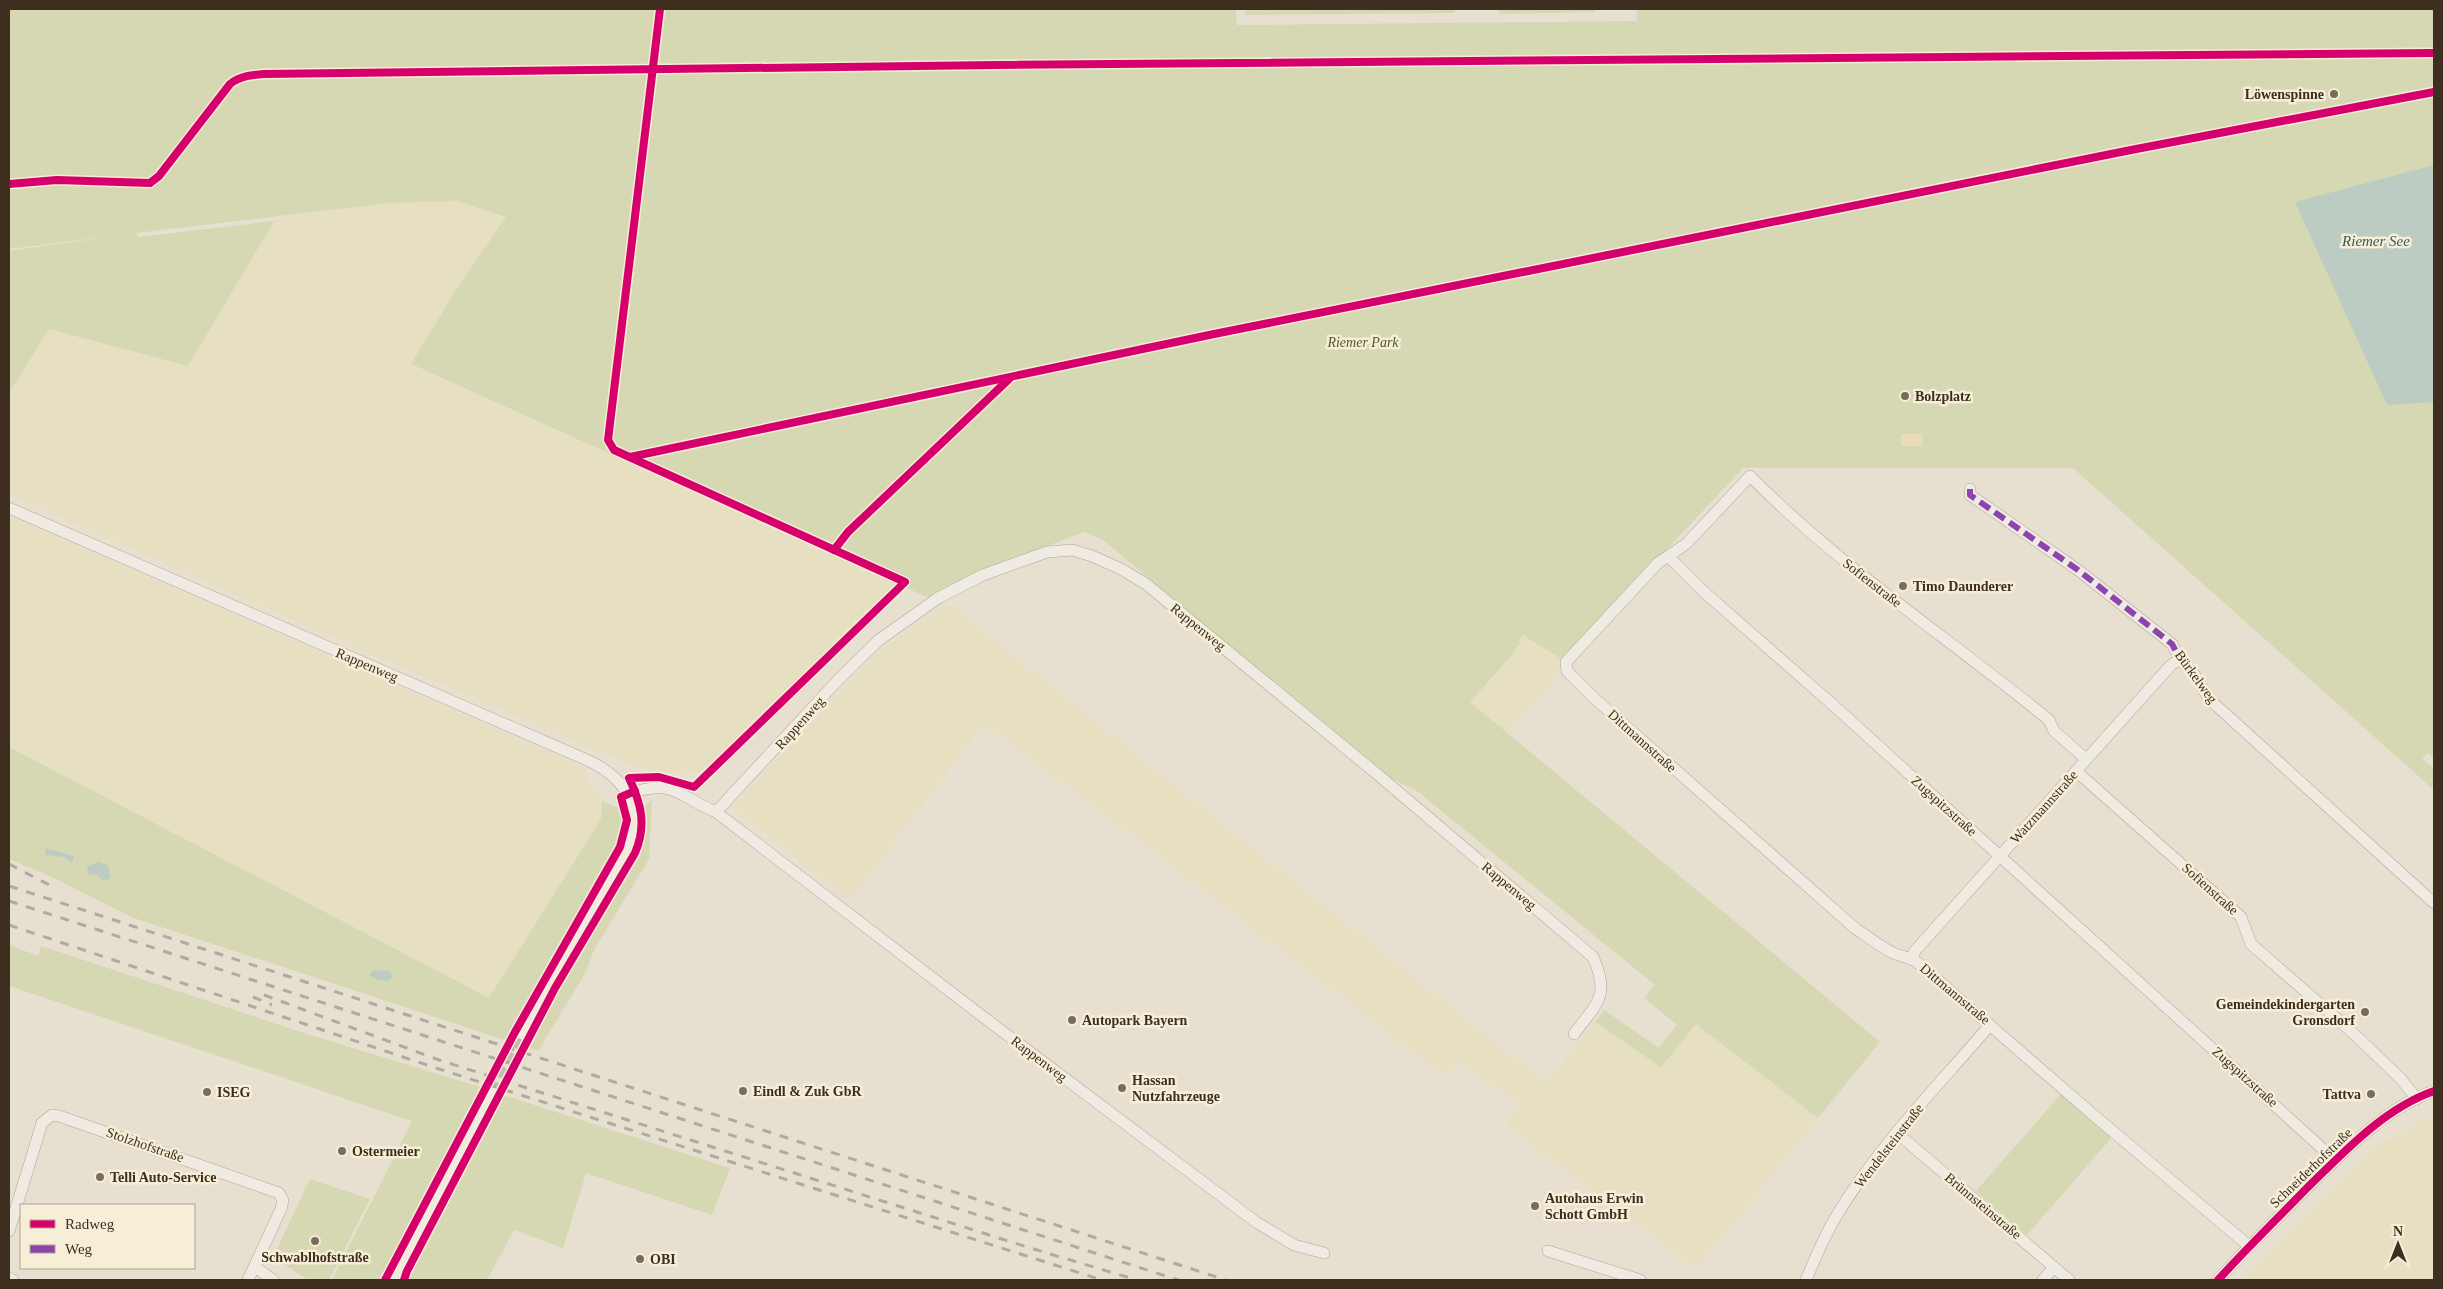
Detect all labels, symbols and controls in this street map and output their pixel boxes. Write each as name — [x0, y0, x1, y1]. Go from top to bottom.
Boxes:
place label: Löwenspinne — [2245, 87, 2324, 102]
marker: Löwenspinne — [2328, 88, 2340, 100]
water label: Riemer See — [2341, 233, 2410, 249]
park label: Riemer Park — [1326, 335, 1399, 350]
place label: Bolzplatz — [1915, 389, 1971, 404]
marker: Bolzplatz — [1899, 390, 1911, 402]
street label: Sofienstraße — [1840, 556, 1904, 610]
place label: Timo Daunderer — [1913, 579, 2013, 594]
marker: Timo Daunderer — [1897, 580, 1909, 592]
street label: Rappenweg — [1168, 600, 1228, 654]
street label: Rappenweg — [334, 645, 400, 685]
street label: Bürkelweg — [2172, 648, 2220, 706]
street label: Rappenweg — [772, 693, 828, 753]
street label: Dittmannstraße — [1605, 707, 1679, 775]
street label: Watzmannstraße — [2007, 767, 2081, 847]
street label: Zugspitzstraße — [1908, 773, 1980, 839]
street label: Rappenweg — [1479, 859, 1539, 913]
street label: Sofienstraße — [2179, 860, 2241, 918]
street label: Dittmannstraße — [1917, 961, 1993, 1027]
place label: Gemeindekindergarten Gronsdorf — [2216, 997, 2355, 1028]
marker: Gemeindekindergarten Gronsdorf — [2359, 1006, 2371, 1018]
place label: Autopark Bayern — [1082, 1013, 1188, 1028]
marker: Autopark Bayern — [1066, 1014, 1078, 1026]
street label: Rappenweg — [1008, 1033, 1070, 1085]
street label: Zugspitzstraße — [2209, 1044, 2281, 1110]
place label: Hassan Nutzfahrzeuge — [1132, 1073, 1220, 1104]
marker: Hassan Nutzfahrzeuge — [1116, 1082, 1128, 1094]
place label: Eindl & Zuk GbR — [753, 1084, 862, 1099]
place label: ISEG — [217, 1085, 251, 1100]
marker: Eindl & Zuk GbR — [737, 1085, 749, 1097]
marker: ISEG — [201, 1086, 213, 1098]
place label: Tattva — [2323, 1087, 2361, 1102]
marker: Tattva — [2365, 1088, 2377, 1100]
street label: Wendelsteinstraße — [1852, 1101, 1926, 1191]
street label: Stolzhofstraße — [104, 1125, 186, 1165]
street label: Schneiderhofstraße — [2267, 1125, 2355, 1211]
place label: Ostermeier — [352, 1144, 420, 1159]
marker: Ostermeier — [336, 1145, 348, 1157]
place label: Telli Auto-Service — [110, 1170, 216, 1185]
street label: Brünnsteinstraße — [1942, 1170, 2024, 1242]
marker: Telli Auto-Service — [94, 1171, 106, 1183]
place label: Autohaus Erwin Schott GmbH — [1545, 1191, 1644, 1222]
marker: Autohaus Erwin Schott GmbH — [1529, 1200, 1541, 1212]
legend — [20, 1204, 195, 1269]
text: Radweg — [65, 1216, 115, 1232]
north arrow — [2373, 1219, 2423, 1269]
text: N — [2393, 1224, 2403, 1239]
marker: Schwablhofstraße — [309, 1235, 321, 1247]
text: Weg — [65, 1241, 93, 1257]
place label: Schwablhofstraße — [261, 1250, 369, 1265]
place label: OBI — [650, 1252, 676, 1267]
marker: OBI — [634, 1253, 646, 1265]

